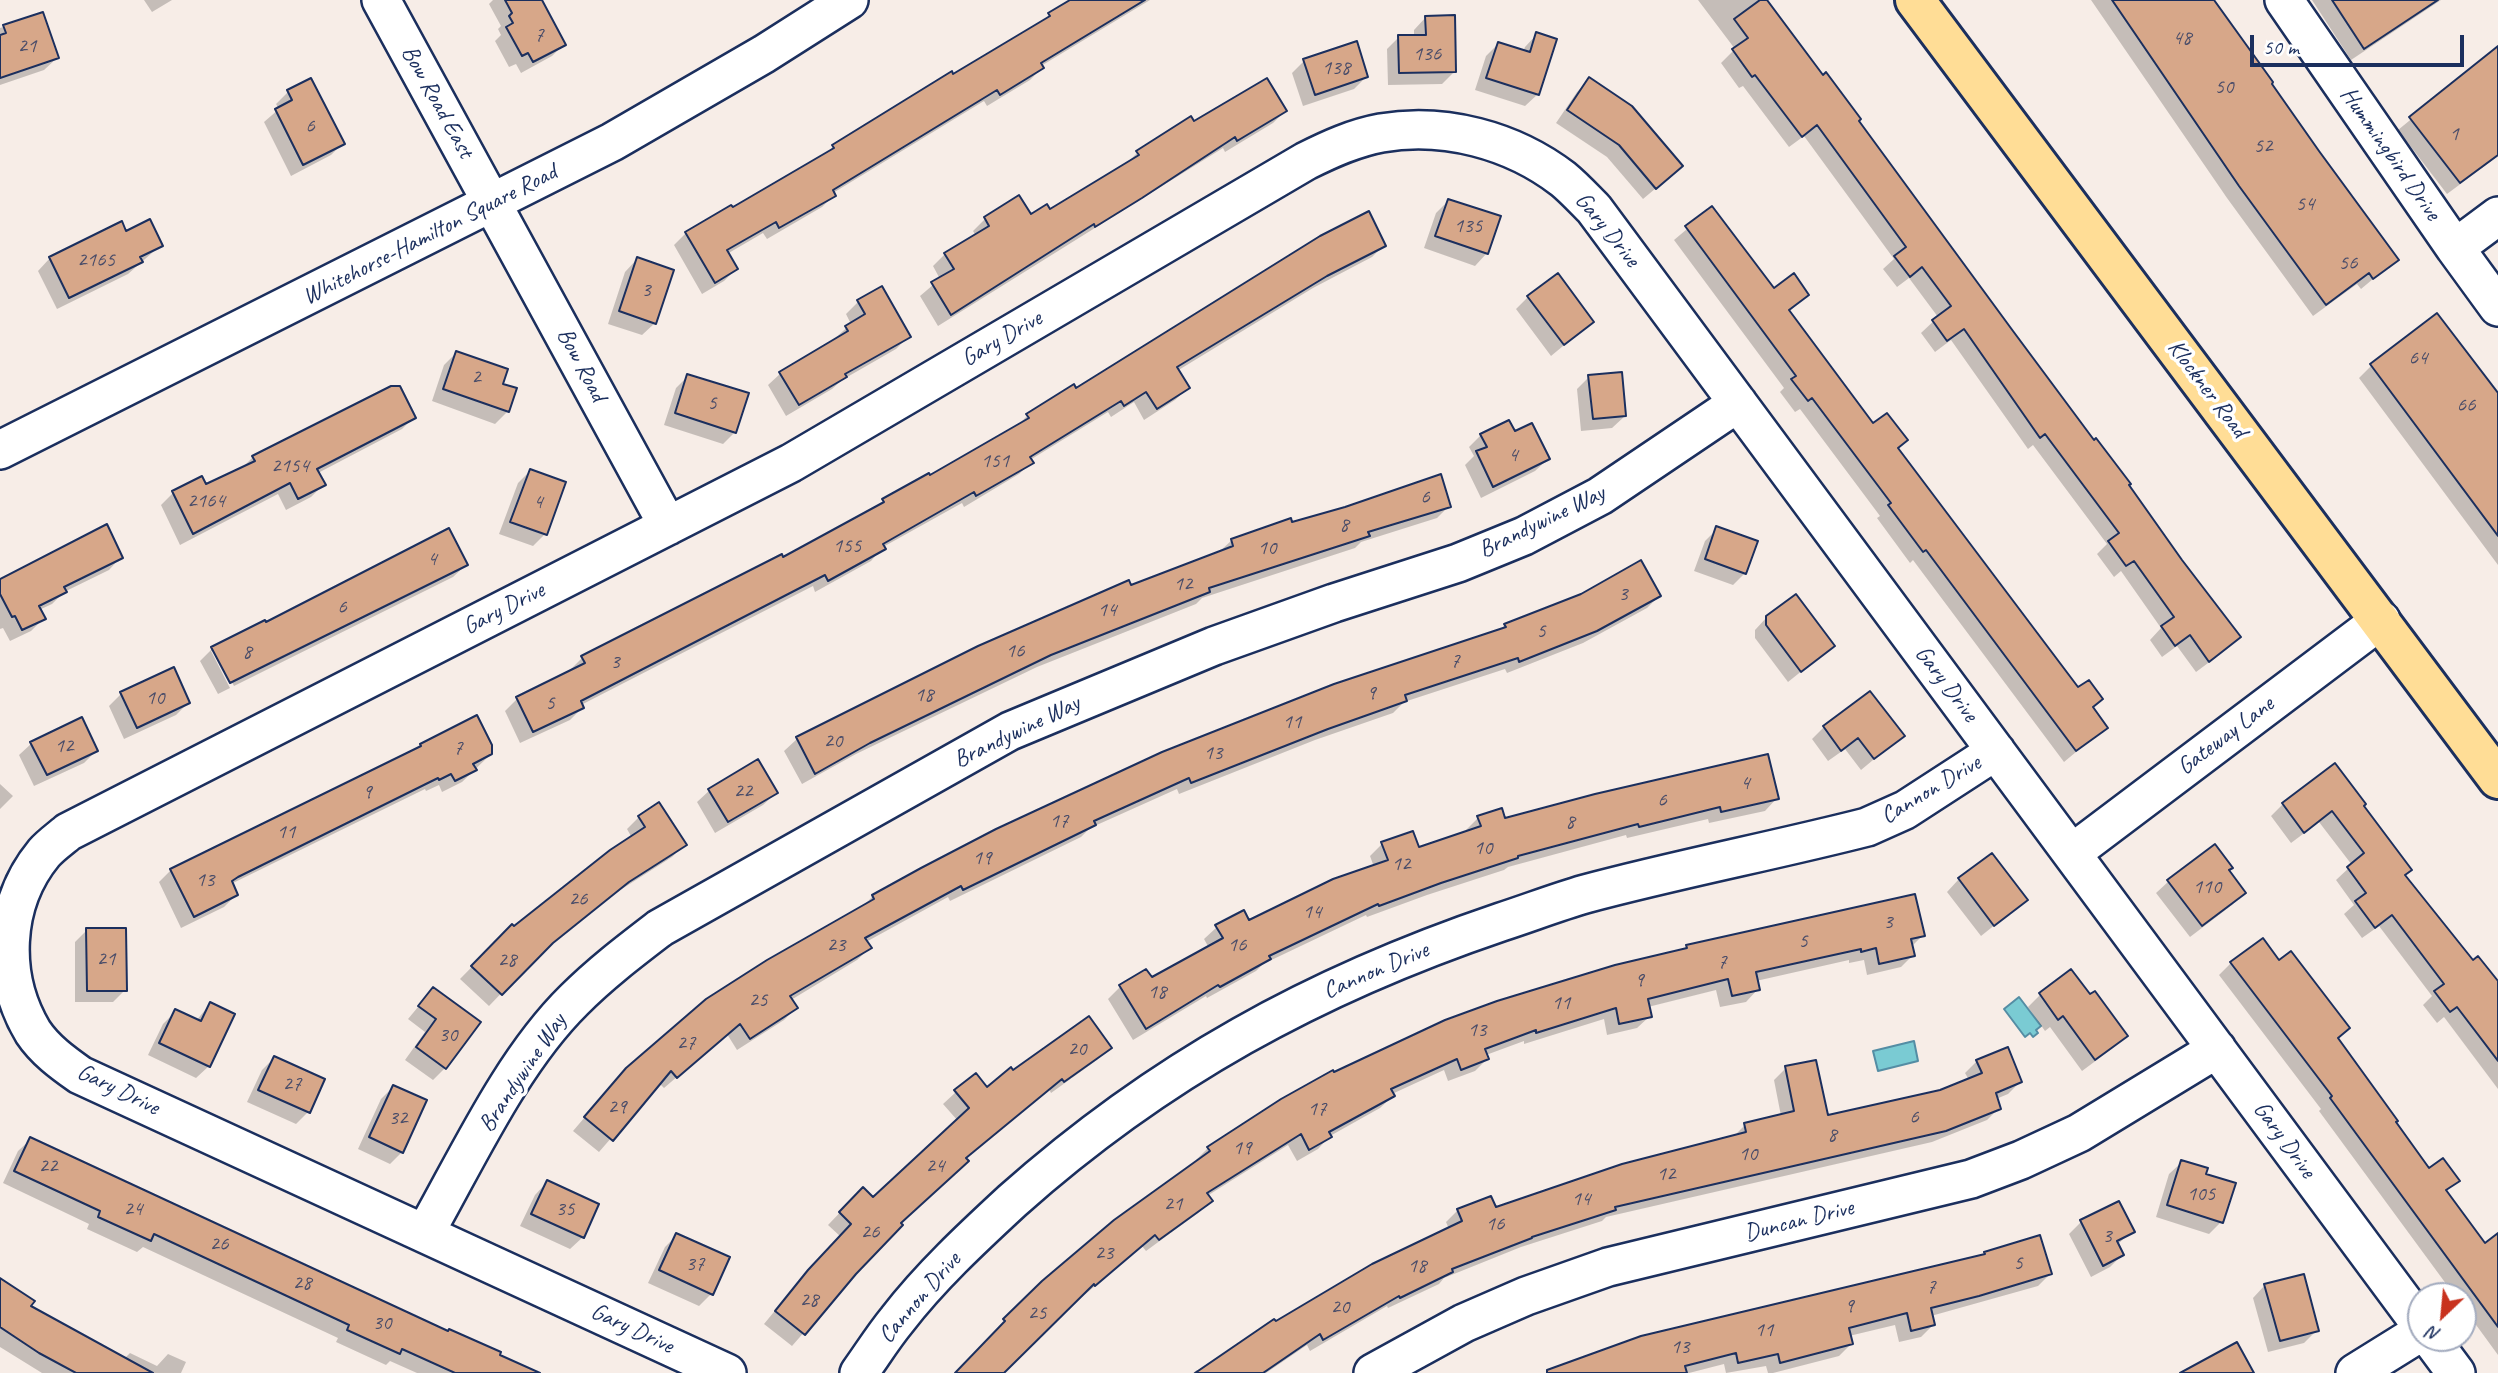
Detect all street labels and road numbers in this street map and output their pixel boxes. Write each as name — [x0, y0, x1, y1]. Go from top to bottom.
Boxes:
street label: Bow Road East — [394, 41, 480, 163]
street label: Hummingbird Drive — [2333, 82, 2447, 226]
street label: Whitehorse-Hamilton Square Road — [298, 158, 562, 312]
street label: Gary Drive — [1568, 187, 1646, 273]
street label: Gary Drive — [957, 305, 1047, 373]
street label: Bow Road — [550, 323, 612, 407]
street label: Klockner Road — [2161, 334, 2253, 444]
street label: Brandywine Way — [1474, 479, 1610, 565]
street label: Gary Drive — [458, 576, 550, 642]
street label: Gary Drive — [1908, 640, 1984, 728]
street label: Brandywine Way — [949, 689, 1085, 775]
street label: Gateway Lane — [2172, 690, 2280, 782]
street label: Cannon Drive — [1876, 749, 1986, 831]
street label: Cannon Drive — [1319, 936, 1433, 1006]
street label: Brandywine Way — [473, 1008, 573, 1138]
street label: Gary Drive — [72, 1058, 164, 1122]
street label: Gary Drive — [2247, 1096, 2321, 1184]
street label: Duncan Drive — [1742, 1194, 1856, 1248]
street label: Cannon Drive — [873, 1246, 967, 1350]
street label: Gary Drive — [586, 1297, 678, 1361]

